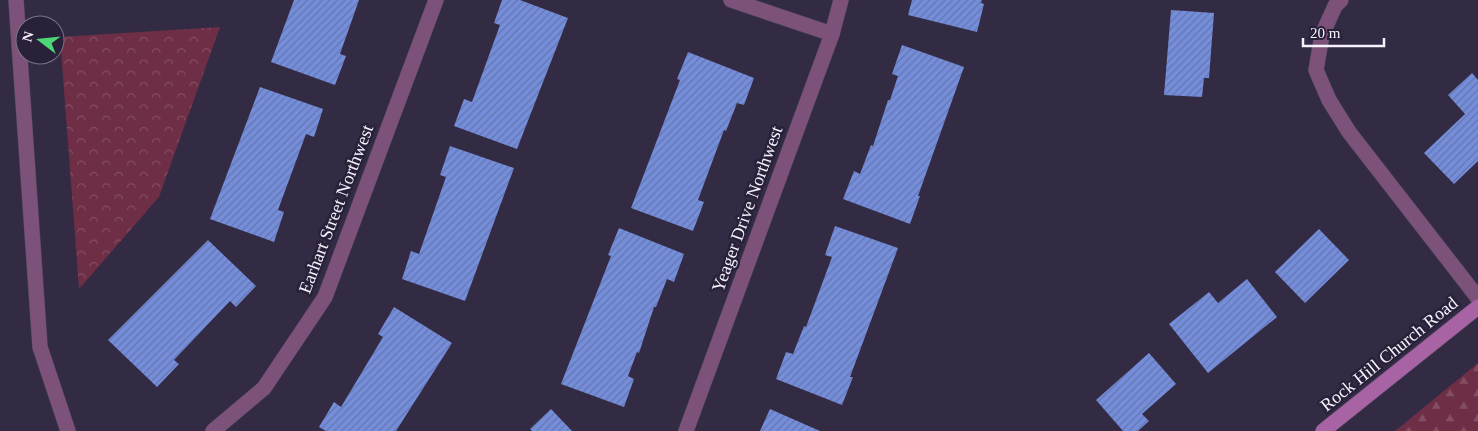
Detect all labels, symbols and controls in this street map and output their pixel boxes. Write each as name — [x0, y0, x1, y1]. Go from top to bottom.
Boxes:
north arrow — [15, 15, 65, 65]
scale bar — [1303, 15, 1384, 47]
text: 20 m — [1310, 25, 1341, 41]
text: N — [19, 30, 37, 43]
street label: Earhart Street Northwest — [295, 122, 377, 296]
street label: Yeager Drive Northwest — [708, 123, 786, 295]
street label: Rock Hill Church Road — [1316, 293, 1462, 415]

